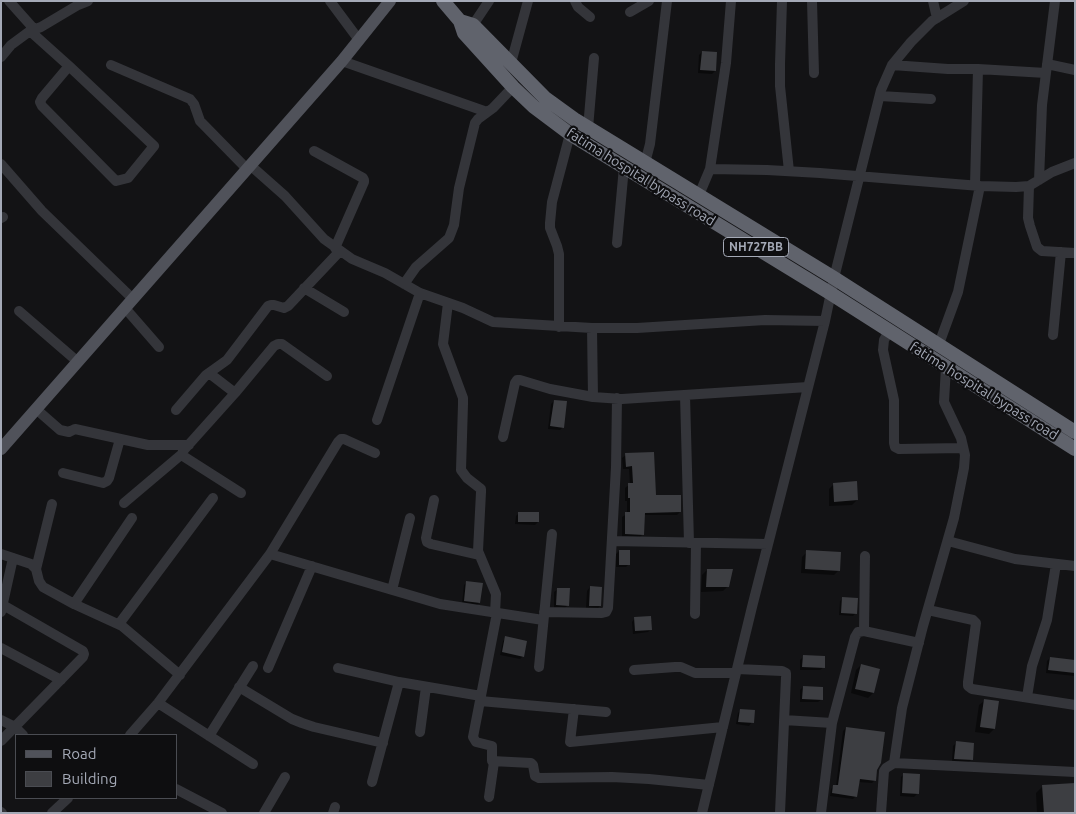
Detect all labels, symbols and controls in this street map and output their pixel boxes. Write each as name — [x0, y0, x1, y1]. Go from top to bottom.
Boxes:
street label: fatima hospital bypass road — [564, 124, 718, 230]
road number: NH727BB — [724, 238, 788, 256]
street label: fatima hospital bypass road — [907, 338, 1061, 444]
legend — [15, 734, 178, 799]
text: Road — [62, 745, 97, 762]
text: Building — [62, 770, 117, 787]

